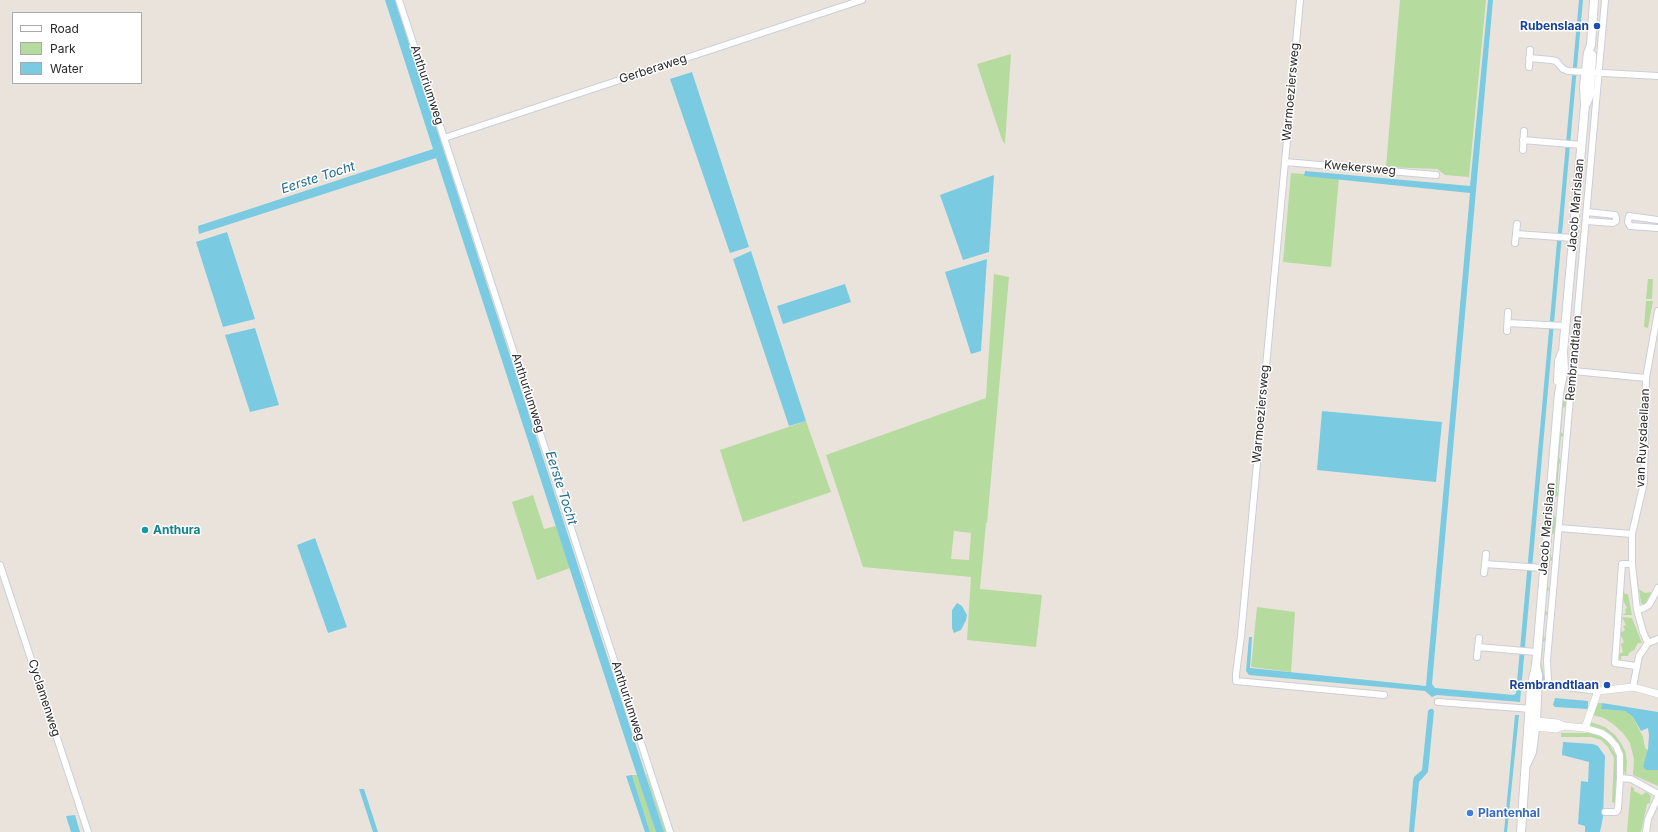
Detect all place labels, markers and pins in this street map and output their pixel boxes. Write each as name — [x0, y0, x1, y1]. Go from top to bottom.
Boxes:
place label: Rubenslaan — [1520, 19, 1589, 33]
marker: Rubenslaan — [1592, 21, 1602, 31]
place label: Anthura — [153, 523, 200, 537]
marker: Anthura — [140, 525, 150, 535]
place label: Rembrandtlaan — [1510, 678, 1599, 692]
marker: Rembrandtlaan — [1602, 680, 1612, 690]
place label: Plantenhal — [1478, 806, 1540, 820]
marker: Plantenhal — [1465, 808, 1475, 818]

